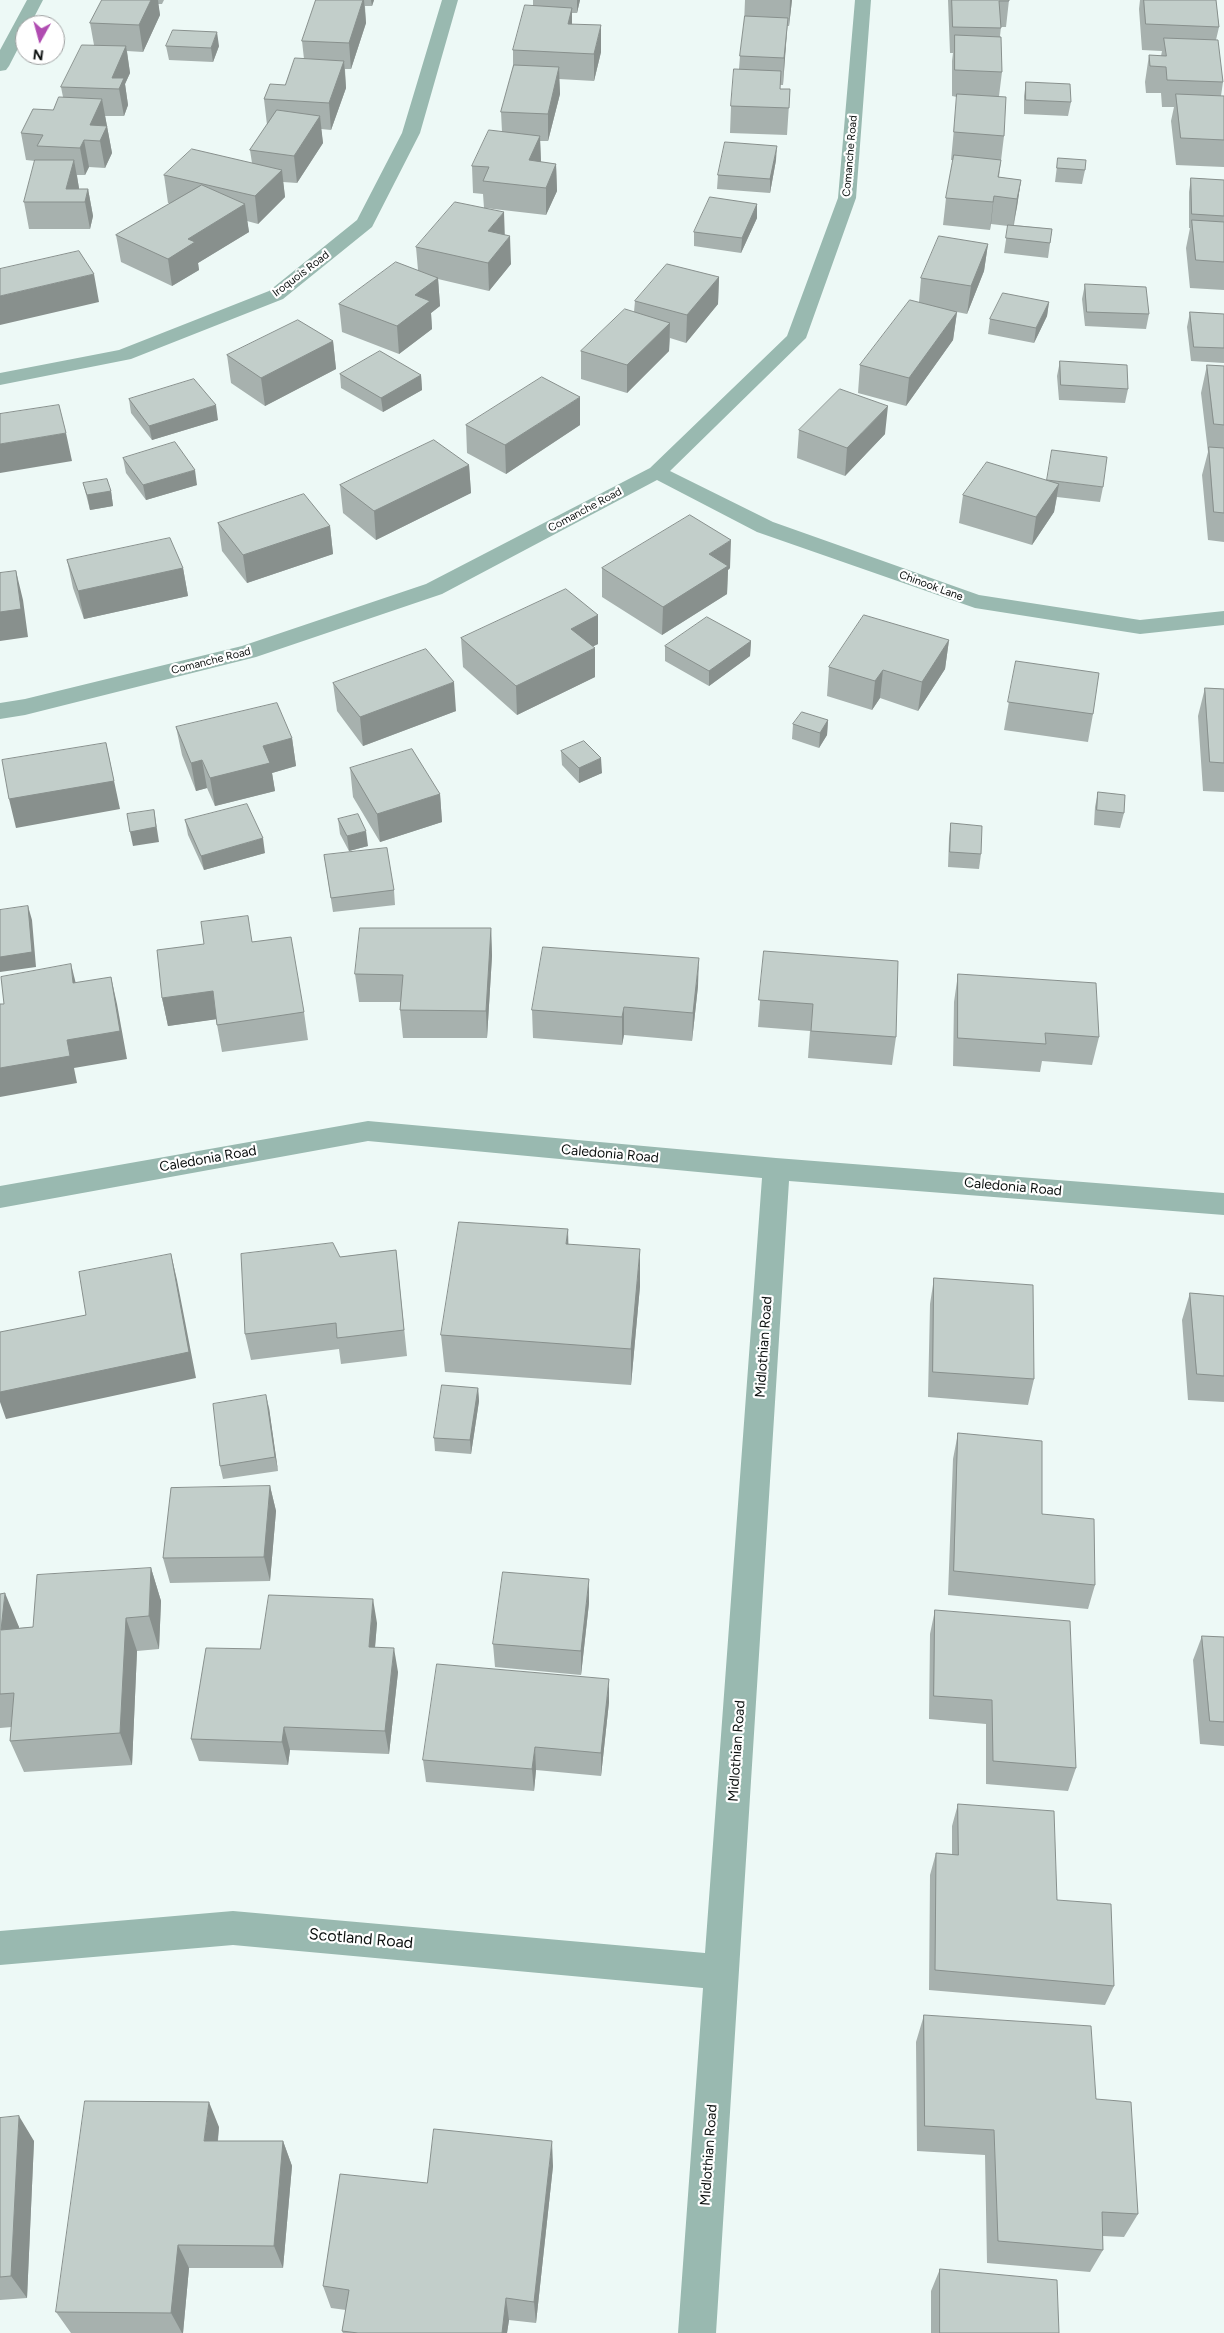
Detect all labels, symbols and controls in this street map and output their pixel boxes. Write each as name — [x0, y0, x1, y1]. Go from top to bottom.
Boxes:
north arrow — [15, 15, 65, 65]
text: N — [32, 45, 45, 63]
street label: Comanche Road — [840, 115, 860, 197]
street label: Iroquois Road — [270, 248, 332, 300]
street label: Comanche Road — [546, 485, 624, 535]
street label: Chinook Lane — [897, 568, 965, 604]
street label: Comanche Road — [170, 645, 252, 677]
street label: Caledonia Road — [560, 1141, 660, 1167]
street label: Caledonia Road — [158, 1142, 258, 1176]
street label: Caledonia Road — [963, 1174, 1063, 1200]
street label: Midlothian Road — [752, 1296, 776, 1398]
street label: Midlothian Road — [725, 1700, 749, 1802]
street label: Scotland Road — [308, 1925, 414, 1953]
street label: Midlothian Road — [697, 2104, 721, 2206]

